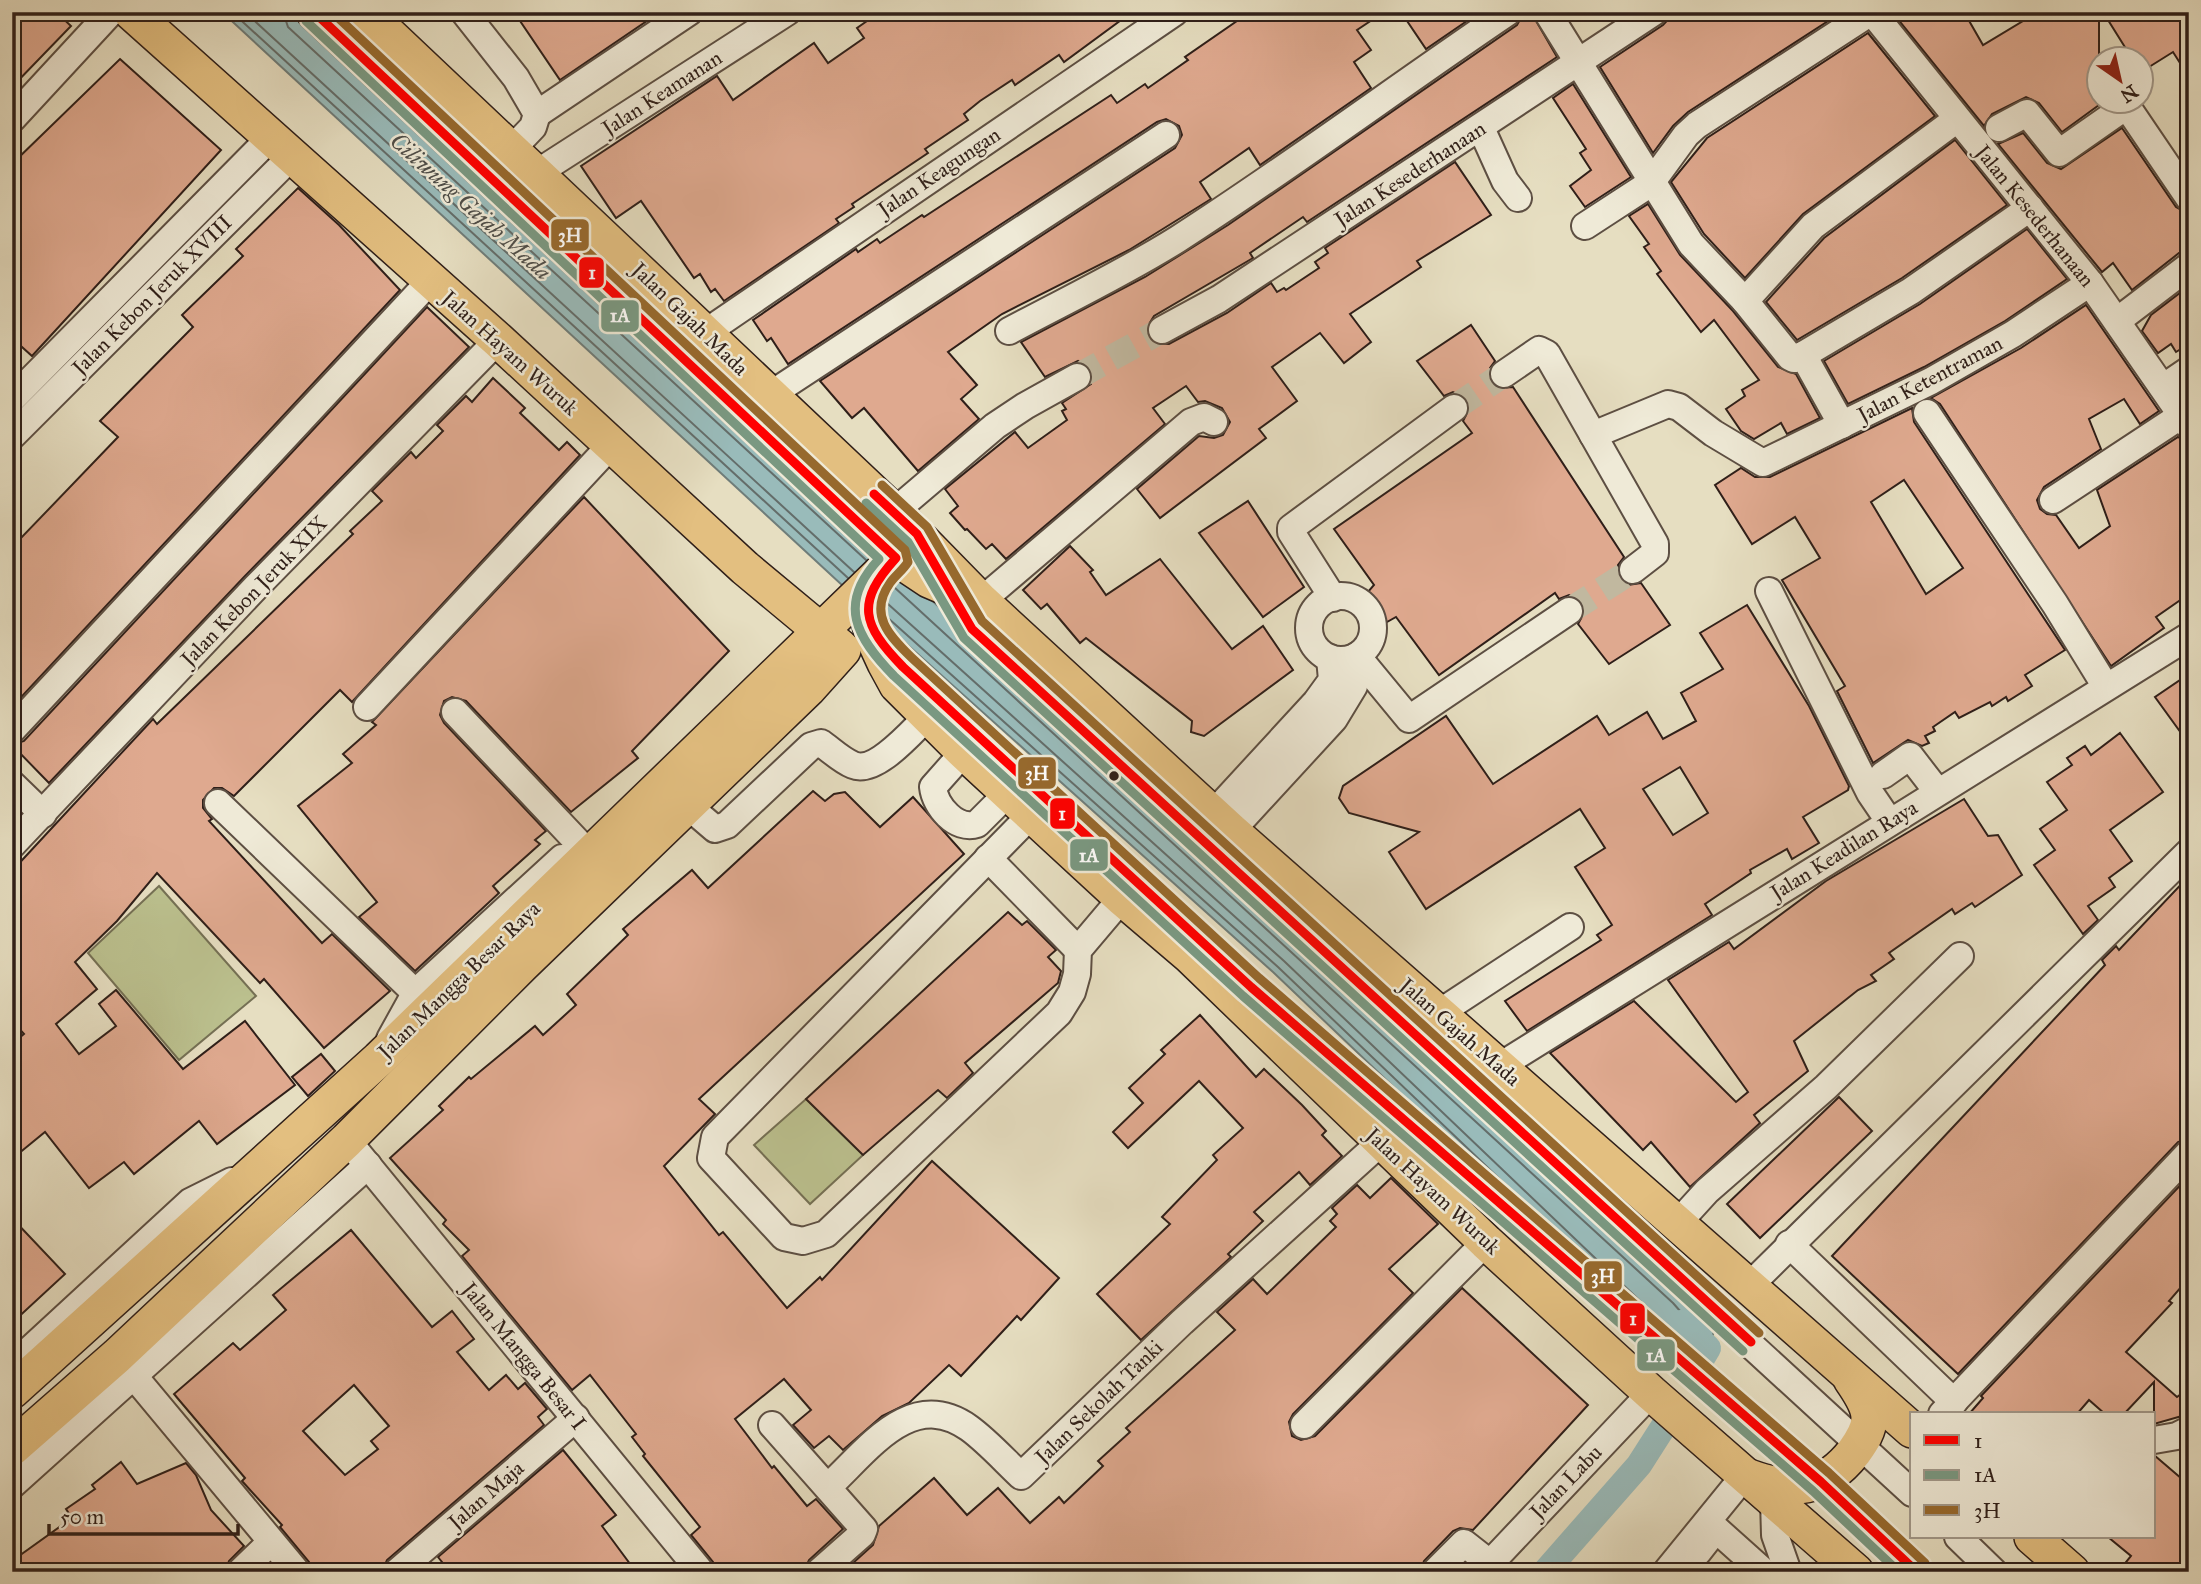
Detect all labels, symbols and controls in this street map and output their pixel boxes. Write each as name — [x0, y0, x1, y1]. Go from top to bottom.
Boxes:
street label: Jalan Keamanan — [595, 45, 727, 142]
north arrow — [2086, 46, 2156, 116]
text: N — [2116, 80, 2142, 108]
street label: Jalan Kesederhanaan — [1328, 115, 1491, 234]
street label: Jalan Keagungan — [871, 121, 1005, 224]
water label: Ciliwung Gajah Mada — [385, 126, 557, 286]
street label: Jalan Kesederhanaan — [1969, 138, 2100, 292]
street label: Jalan Kebon Jeruk XVIII — [65, 210, 237, 382]
line badge: 3H — [550, 218, 590, 252]
text: 3H — [558, 224, 583, 248]
line badge: 1 — [578, 256, 605, 289]
street label: Jalan Gajah Mada — [625, 256, 754, 381]
text: 1 — [588, 261, 596, 284]
street label: Jalan Hayam Wuruk — [435, 284, 584, 421]
line badge: 1A — [600, 299, 640, 333]
text: 1A — [610, 304, 630, 327]
street label: Jalan Ketentraman — [1851, 330, 2007, 429]
street label: Jalan Kebon Jeruk XIX — [174, 510, 333, 673]
line badge: 3H — [1017, 756, 1057, 790]
text: 3H — [1025, 762, 1050, 786]
unlabelled marker — [1107, 769, 1121, 783]
street label: Jalan Keadilan Raya — [1764, 794, 1922, 907]
line badge: 1 — [1049, 797, 1076, 830]
text: 1 — [1058, 802, 1066, 825]
line badge: 1A — [1069, 838, 1109, 872]
text: 1A — [1079, 844, 1099, 867]
street label: Jalan Mangga Besar Raya — [371, 896, 546, 1066]
street label: Jalan Gajah Mada — [1393, 971, 1526, 1092]
street label: Jalan Hayam Wuruk — [1359, 1121, 1506, 1260]
line badge: 3H — [1583, 1260, 1623, 1293]
text: 3H — [1591, 1265, 1616, 1289]
street label: Jalan Mangga Besar I — [455, 1275, 592, 1435]
line badge: 1 — [1619, 1302, 1646, 1335]
text: 1 — [1629, 1307, 1637, 1330]
street label: Jalan Sekolah Tanki — [1028, 1334, 1169, 1471]
line badge: 1A — [1636, 1338, 1676, 1372]
text: 1A — [1646, 1344, 1666, 1367]
legend — [1910, 1412, 2156, 1538]
text: 1 — [1974, 1428, 1982, 1454]
street label: Jalan Labu — [1523, 1440, 1608, 1526]
street label: Jalan Maja — [441, 1455, 529, 1536]
text: 1A — [1974, 1462, 1996, 1488]
scale bar — [49, 1493, 238, 1537]
text: 3H — [1974, 1498, 2001, 1524]
text: 50 m — [60, 1504, 105, 1530]

